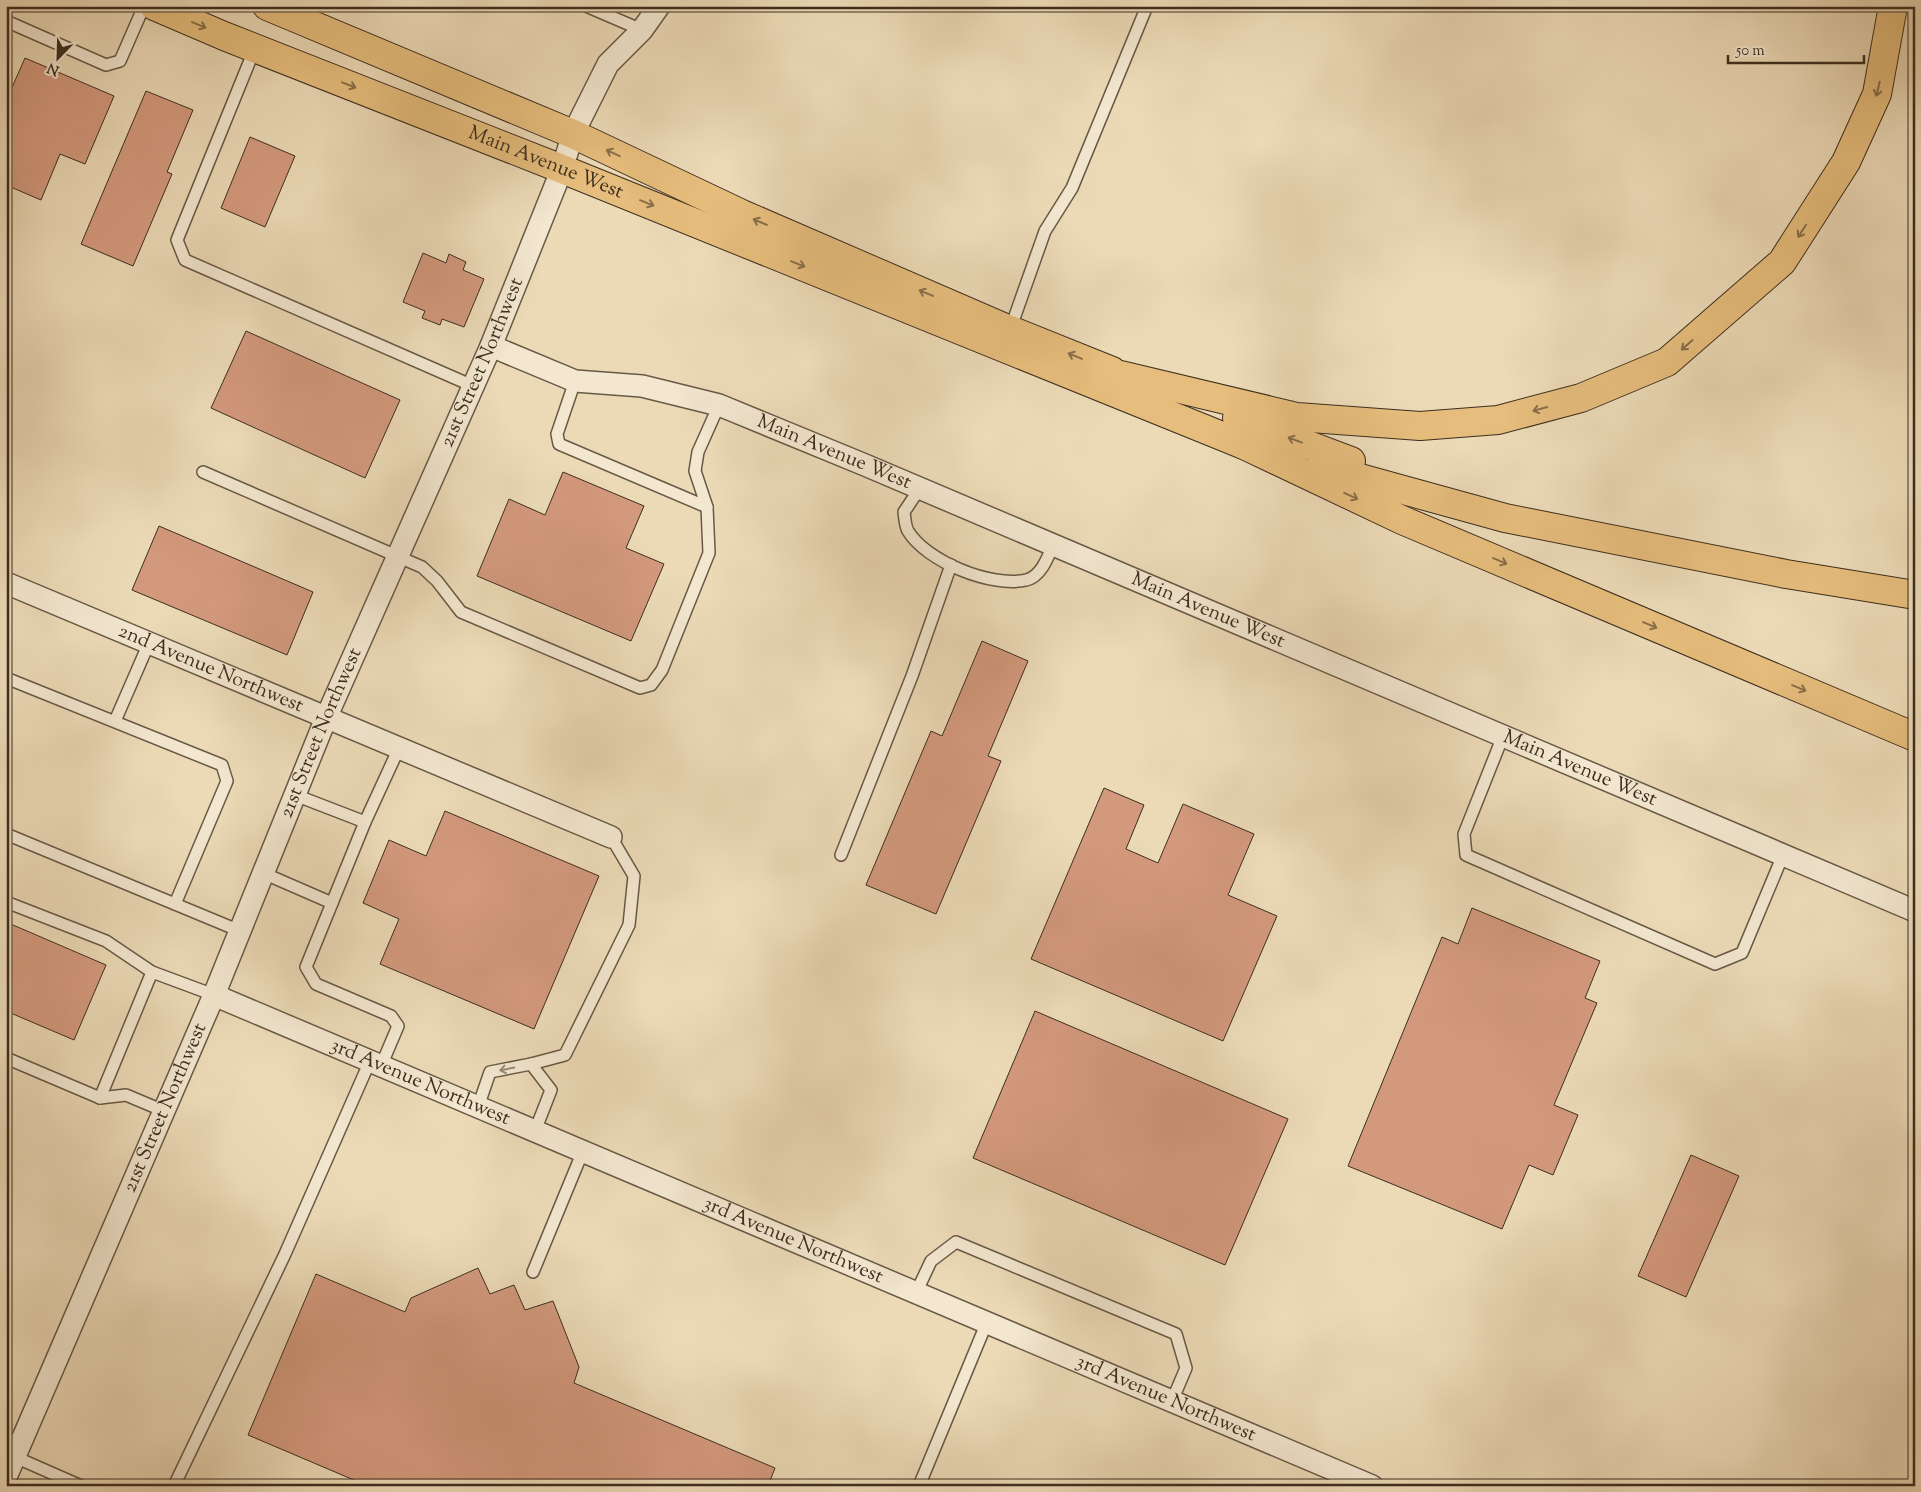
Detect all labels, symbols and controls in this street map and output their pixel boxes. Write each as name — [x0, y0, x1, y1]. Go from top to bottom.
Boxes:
one-way arrow — [191, 22, 206, 31]
north arrow — [32, 32, 82, 82]
scale bar — [1728, 32, 1865, 64]
text: 50 m — [1735, 41, 1765, 62]
text: N — [45, 57, 63, 80]
one-way arrow — [1873, 80, 1882, 96]
one-way arrow — [342, 82, 357, 91]
street label: Main Avenue West — [464, 119, 628, 207]
one-way arrow — [606, 148, 621, 157]
one-way arrow — [639, 199, 654, 209]
one-way arrow — [753, 216, 768, 226]
one-way arrow — [1797, 224, 1807, 238]
one-way arrow — [790, 261, 805, 270]
street label: 21st Street Northwest — [433, 273, 531, 452]
one-way arrow — [919, 288, 934, 298]
one-way arrow — [1681, 339, 1694, 350]
one-way arrow — [1068, 351, 1083, 360]
one-way arrow — [1532, 405, 1548, 415]
street label: Main Avenue West — [752, 408, 916, 498]
one-way arrow — [1288, 435, 1303, 444]
one-way arrow — [1343, 492, 1358, 501]
one-way arrow — [1492, 557, 1507, 567]
street label: Main Avenue West — [1126, 565, 1290, 656]
street label: 2nd Avenue Northwest — [113, 617, 308, 721]
one-way arrow — [1642, 620, 1657, 630]
street label: 21st Street Northwest — [273, 643, 370, 822]
one-way arrow — [1791, 684, 1806, 693]
street label: Main Avenue West — [1498, 723, 1662, 814]
street label: 21st Street Northwest — [116, 1018, 215, 1197]
street label: 3rd Avenue Northwest — [326, 1031, 515, 1134]
one-way arrow — [500, 1064, 516, 1074]
street label: 3rd Avenue Northwest — [699, 1190, 888, 1292]
street label: 3rd Avenue Northwest — [1071, 1348, 1261, 1450]

